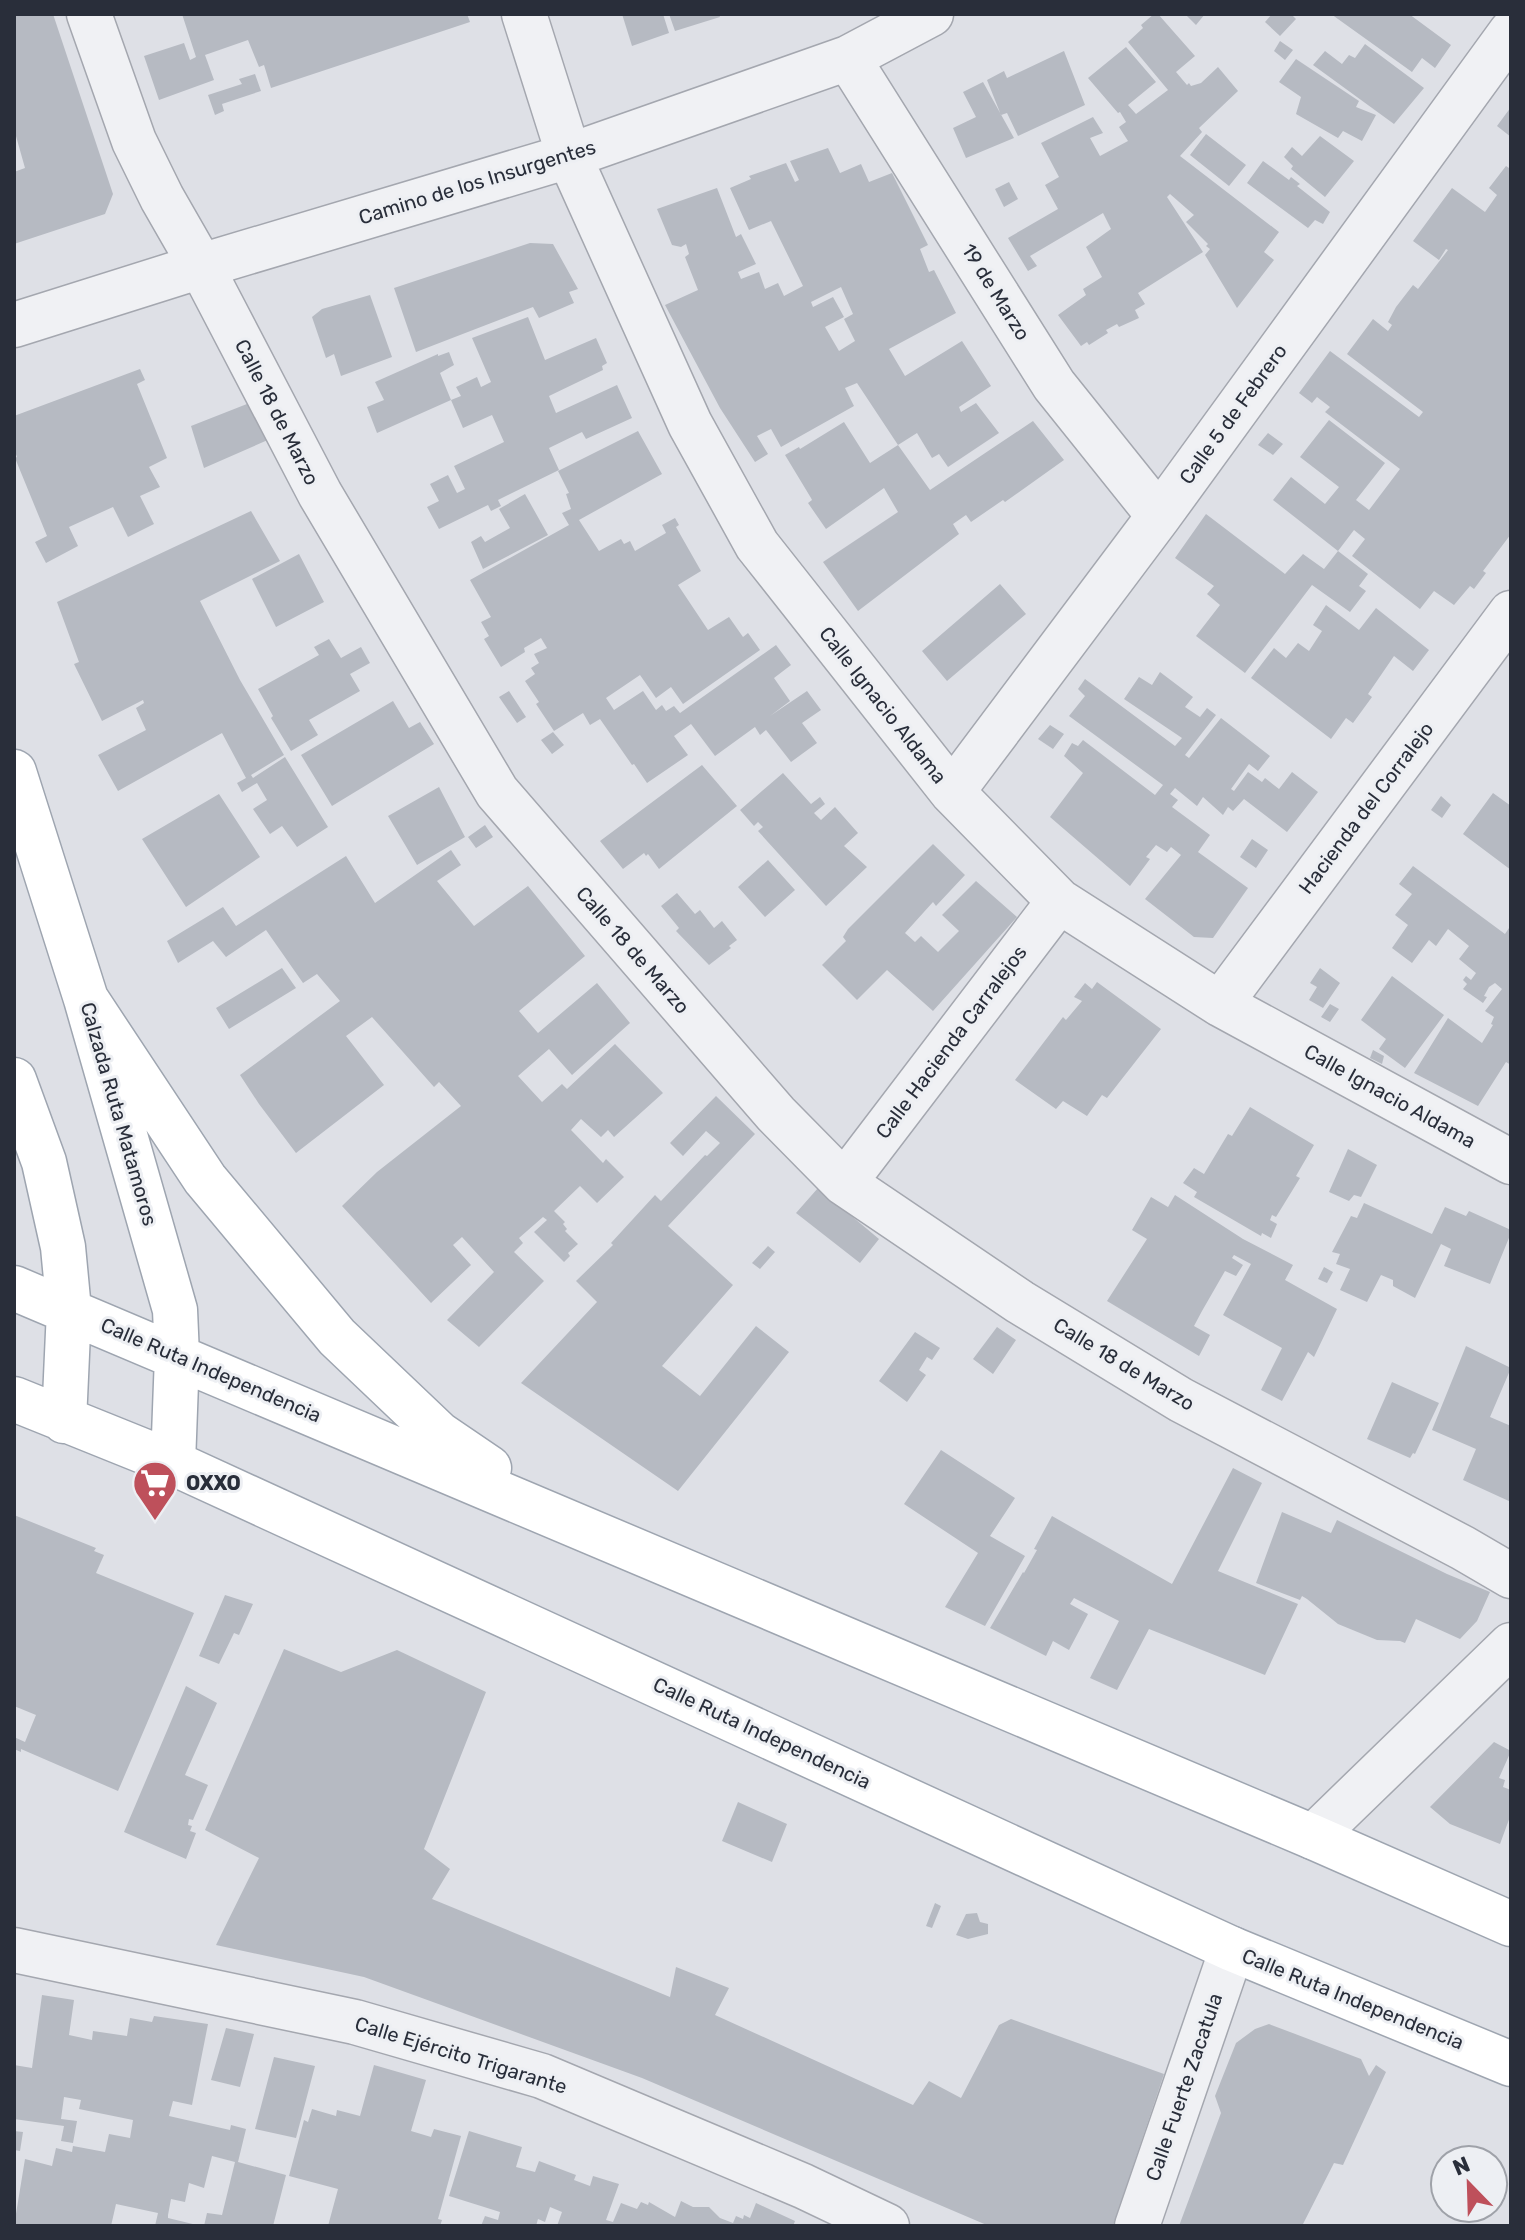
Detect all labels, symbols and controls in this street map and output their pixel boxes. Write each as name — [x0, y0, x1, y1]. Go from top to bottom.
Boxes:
street label: Camino de los Insurgentes — [356, 134, 598, 230]
street label: 19 de Marzo — [957, 239, 1035, 345]
street label: Calle 18 de Marzo — [230, 335, 324, 489]
street label: Calle 5 de Febrero — [1174, 339, 1292, 489]
street label: Calle Ignacio Aldama — [814, 622, 952, 788]
street label: Hacienda del Corralejo — [1294, 717, 1438, 899]
street label: Calle 18 de Marzo — [571, 882, 695, 1018]
street label: Calle Hacienda Carralejos — [870, 941, 1032, 1143]
street label: Calzada Ruta Matamoros — [76, 1000, 162, 1228]
street label: Calle Ignacio Aldama — [1300, 1039, 1480, 1153]
street label: Calle 18 de Marzo — [1049, 1312, 1199, 1416]
street label: Calle Ruta Independencia — [97, 1313, 325, 1427]
supermarket icon: OXXO — [131, 1459, 179, 1522]
place label: OXXO — [186, 1471, 241, 1495]
street label: Calle Ruta Independencia — [649, 1672, 875, 1794]
street label: Calle Ruta Independencia — [1239, 1943, 1467, 2055]
street label: Calle Fuerte Zacatula — [1141, 1990, 1227, 2184]
street label: Calle Ejército Trigarante — [352, 2011, 570, 2099]
north arrow — [1429, 2144, 1509, 2224]
text: N — [1449, 2151, 1474, 2182]

